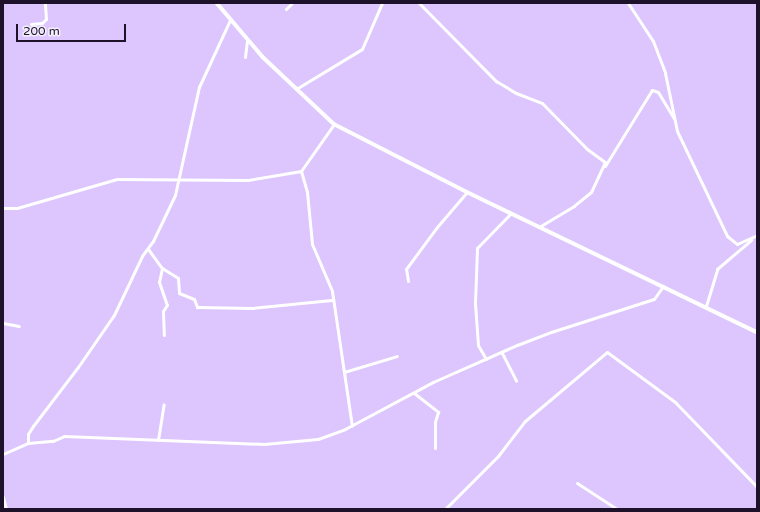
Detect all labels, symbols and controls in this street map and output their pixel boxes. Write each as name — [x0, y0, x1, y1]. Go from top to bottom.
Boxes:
scale bar — [18, 16, 128, 42]
text: 200 m — [23, 24, 60, 38]

